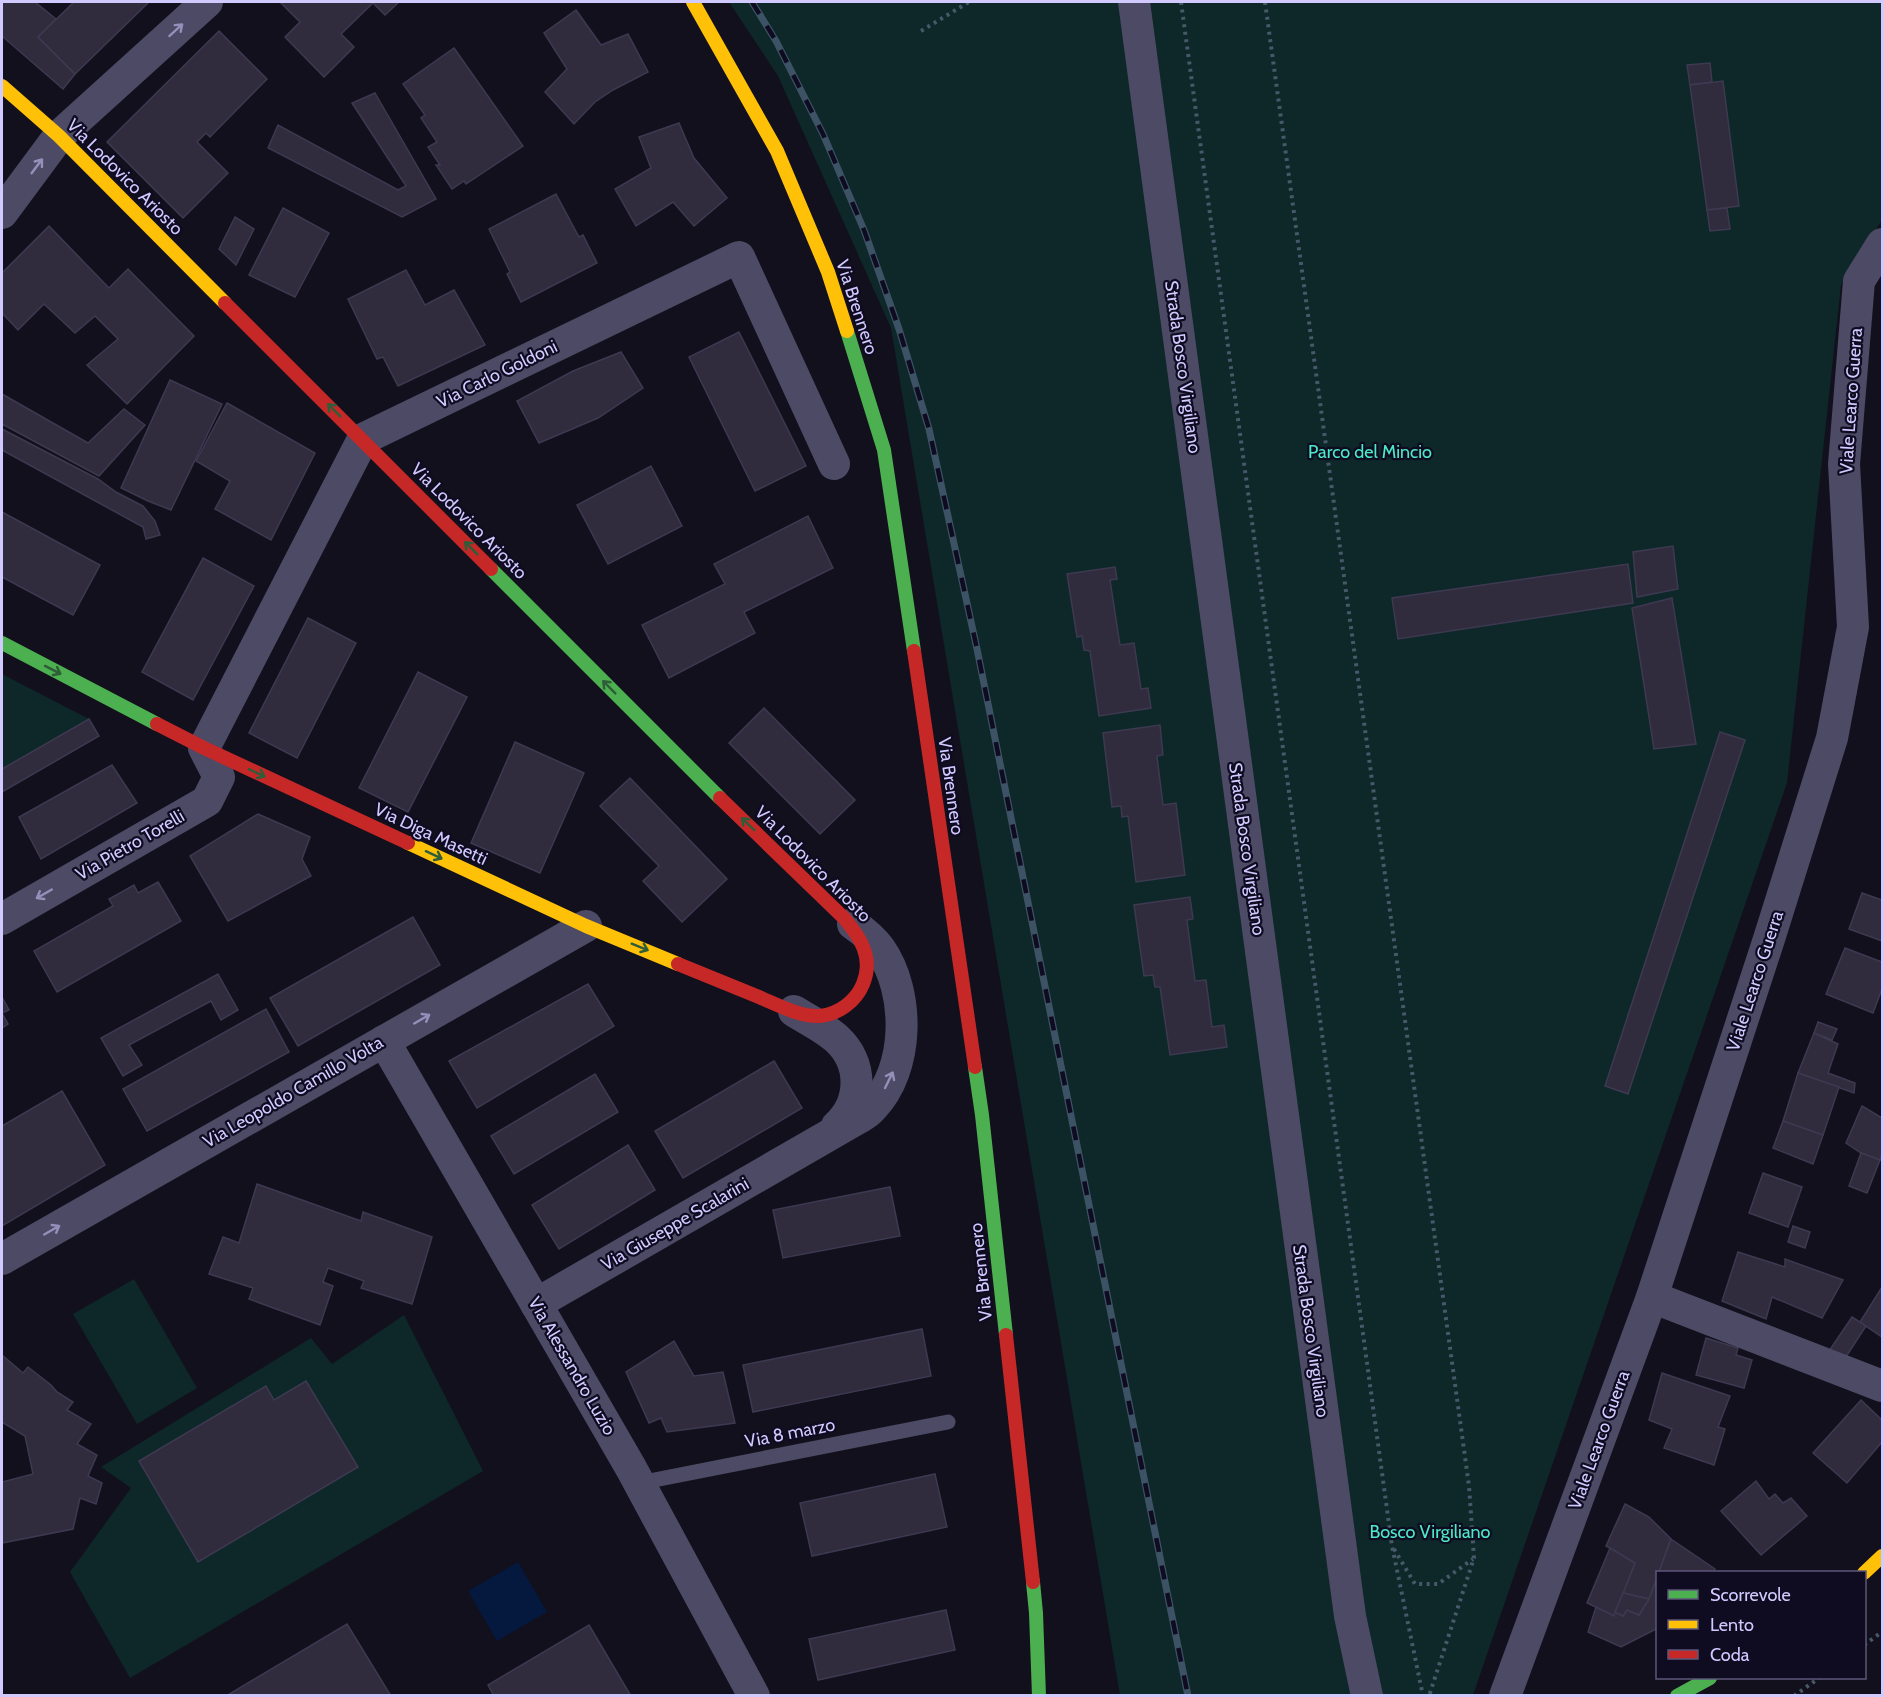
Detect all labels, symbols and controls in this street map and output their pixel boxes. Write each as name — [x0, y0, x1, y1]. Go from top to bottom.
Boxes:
one-way arrow — [168, 23, 183, 37]
street label: Via Lodovico Ariosto — [62, 114, 188, 240]
one-way arrow — [30, 158, 43, 174]
street label: Via Brennero — [831, 257, 883, 357]
street label: Strada Bosco Virgiliano — [1160, 279, 1206, 455]
street label: Viale Learco Guerra — [1835, 327, 1867, 475]
street label: Via Carlo Goldoni — [433, 335, 561, 413]
one-way arrow — [326, 403, 341, 418]
park label: Parco del Mincio — [1308, 441, 1432, 463]
street label: Via Lodovico Ariosto — [406, 458, 532, 584]
one-way arrow — [464, 541, 479, 556]
one-way arrow — [44, 665, 62, 676]
one-way arrow — [601, 679, 616, 694]
street label: Via Brennero — [933, 736, 969, 836]
street label: Strada Bosco Virgiliano — [1224, 761, 1270, 937]
one-way arrow — [248, 767, 266, 779]
street label: Via Diga Masetti — [371, 798, 491, 870]
street label: Via Lodovico Ariosto — [750, 801, 876, 927]
street label: Via Pietro Torelli — [72, 805, 188, 885]
one-way arrow — [740, 816, 755, 831]
one-way arrow — [425, 850, 443, 862]
one-way arrow — [36, 889, 53, 901]
street label: Viale Learco Guerra — [1722, 908, 1788, 1054]
one-way arrow — [630, 942, 649, 953]
one-way arrow — [413, 1013, 430, 1025]
street label: Via Leopoldo Camillo Volta — [199, 1031, 387, 1153]
one-way arrow — [884, 1071, 895, 1089]
street label: Via Giuseppe Scalarini — [597, 1173, 753, 1275]
street label: Via Brennero — [965, 1222, 997, 1322]
one-way arrow — [43, 1224, 60, 1236]
street label: Strada Bosco Virgiliano — [1288, 1243, 1334, 1419]
street label: Via Alessandro Luzio — [523, 1293, 621, 1439]
street label: Viale Learco Guerra — [1564, 1367, 1634, 1513]
street label: Via 8 marzo — [743, 1413, 837, 1453]
park label: Bosco Virgiliano — [1369, 1521, 1491, 1543]
legend — [1656, 1571, 1866, 1679]
text: Scorrevole — [1710, 1584, 1791, 1606]
text: Lento — [1710, 1614, 1754, 1636]
text: Coda — [1710, 1644, 1750, 1666]

